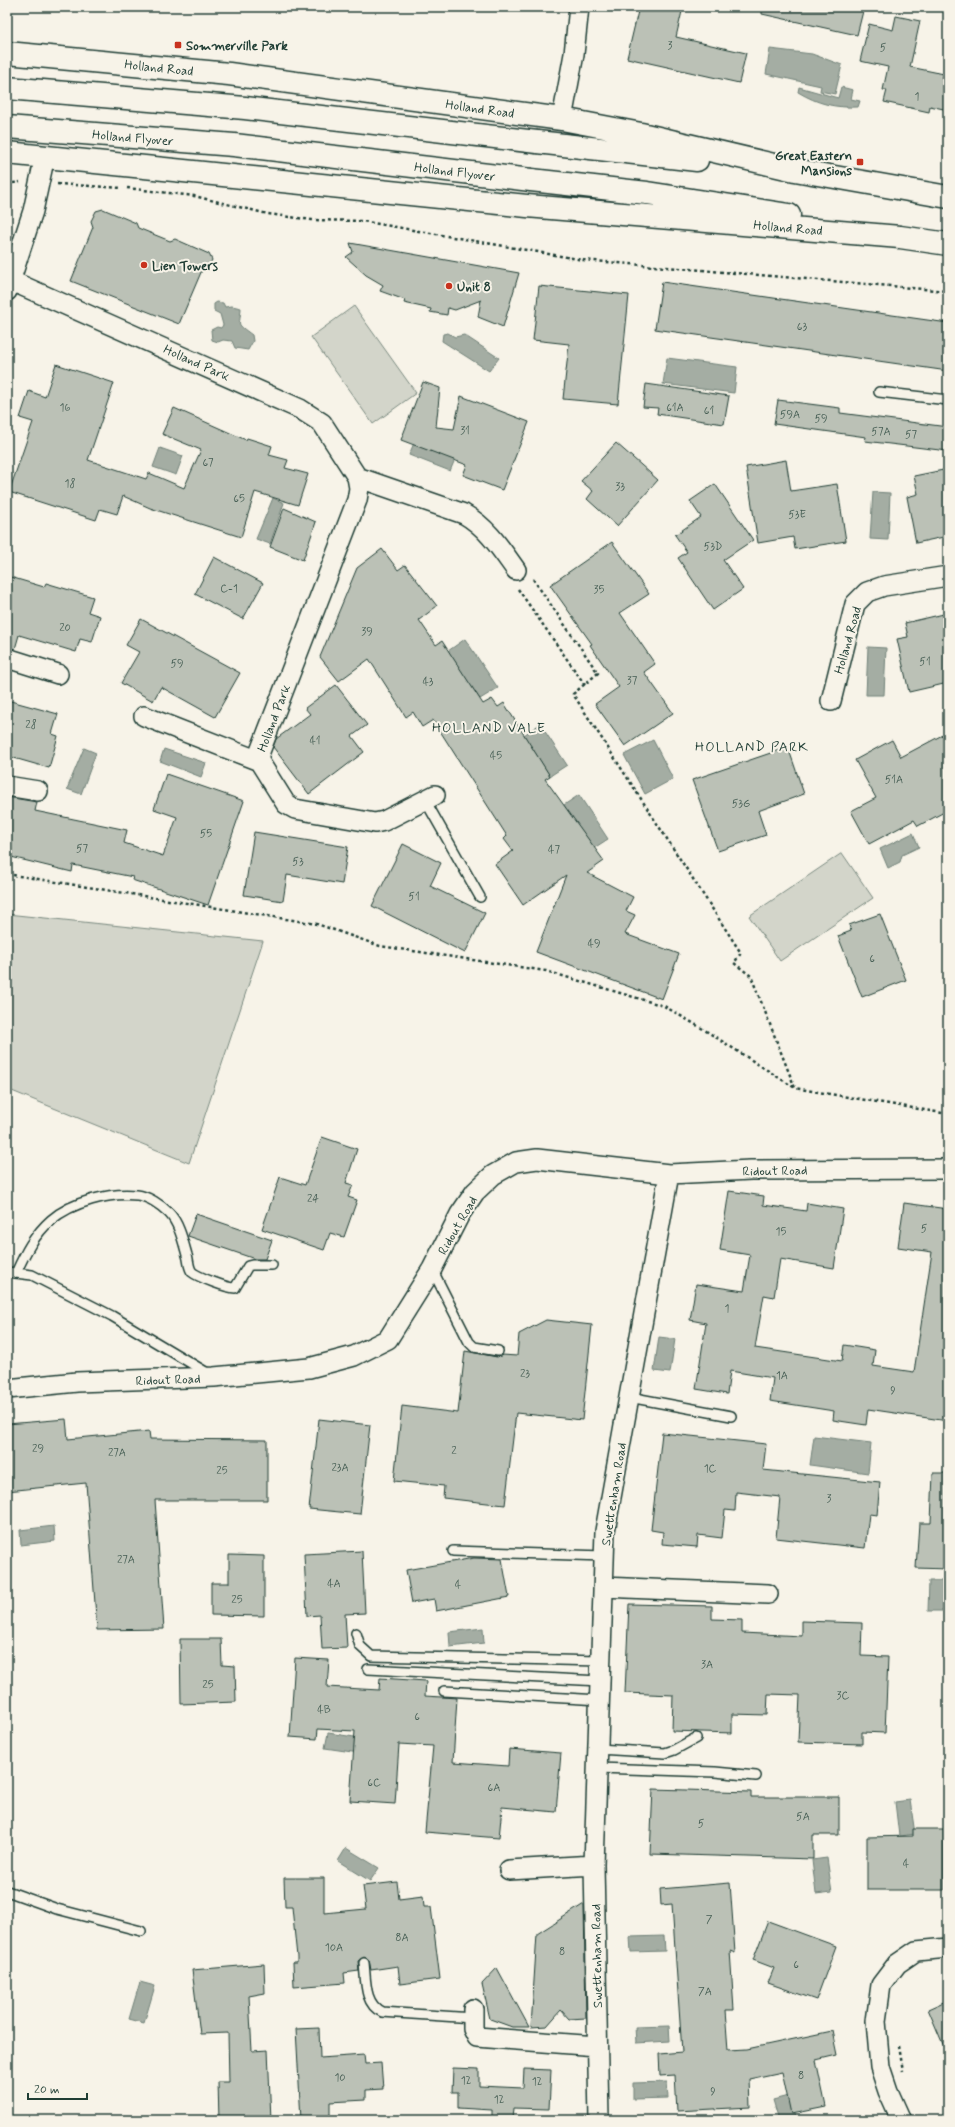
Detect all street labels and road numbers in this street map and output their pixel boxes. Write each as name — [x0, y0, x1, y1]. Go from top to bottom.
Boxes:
street label: Holland Road — [123, 56, 194, 81]
street label: Holland Road — [444, 96, 515, 123]
street label: Holland Flyover — [91, 126, 175, 151]
street label: Holland Flyover — [413, 159, 497, 186]
street label: Holland Road — [753, 217, 823, 240]
street label: Holland Park — [161, 341, 233, 386]
street label: Holland Road — [831, 605, 866, 676]
street label: Holland Park — [254, 682, 295, 755]
street label: Ridout Road — [742, 1162, 808, 1181]
street label: Ridout Road — [435, 1193, 482, 1258]
street label: Ridout Road — [135, 1371, 201, 1390]
street label: Swettenham Road — [598, 1441, 631, 1547]
street label: Swettenham Road — [588, 1904, 607, 2008]

